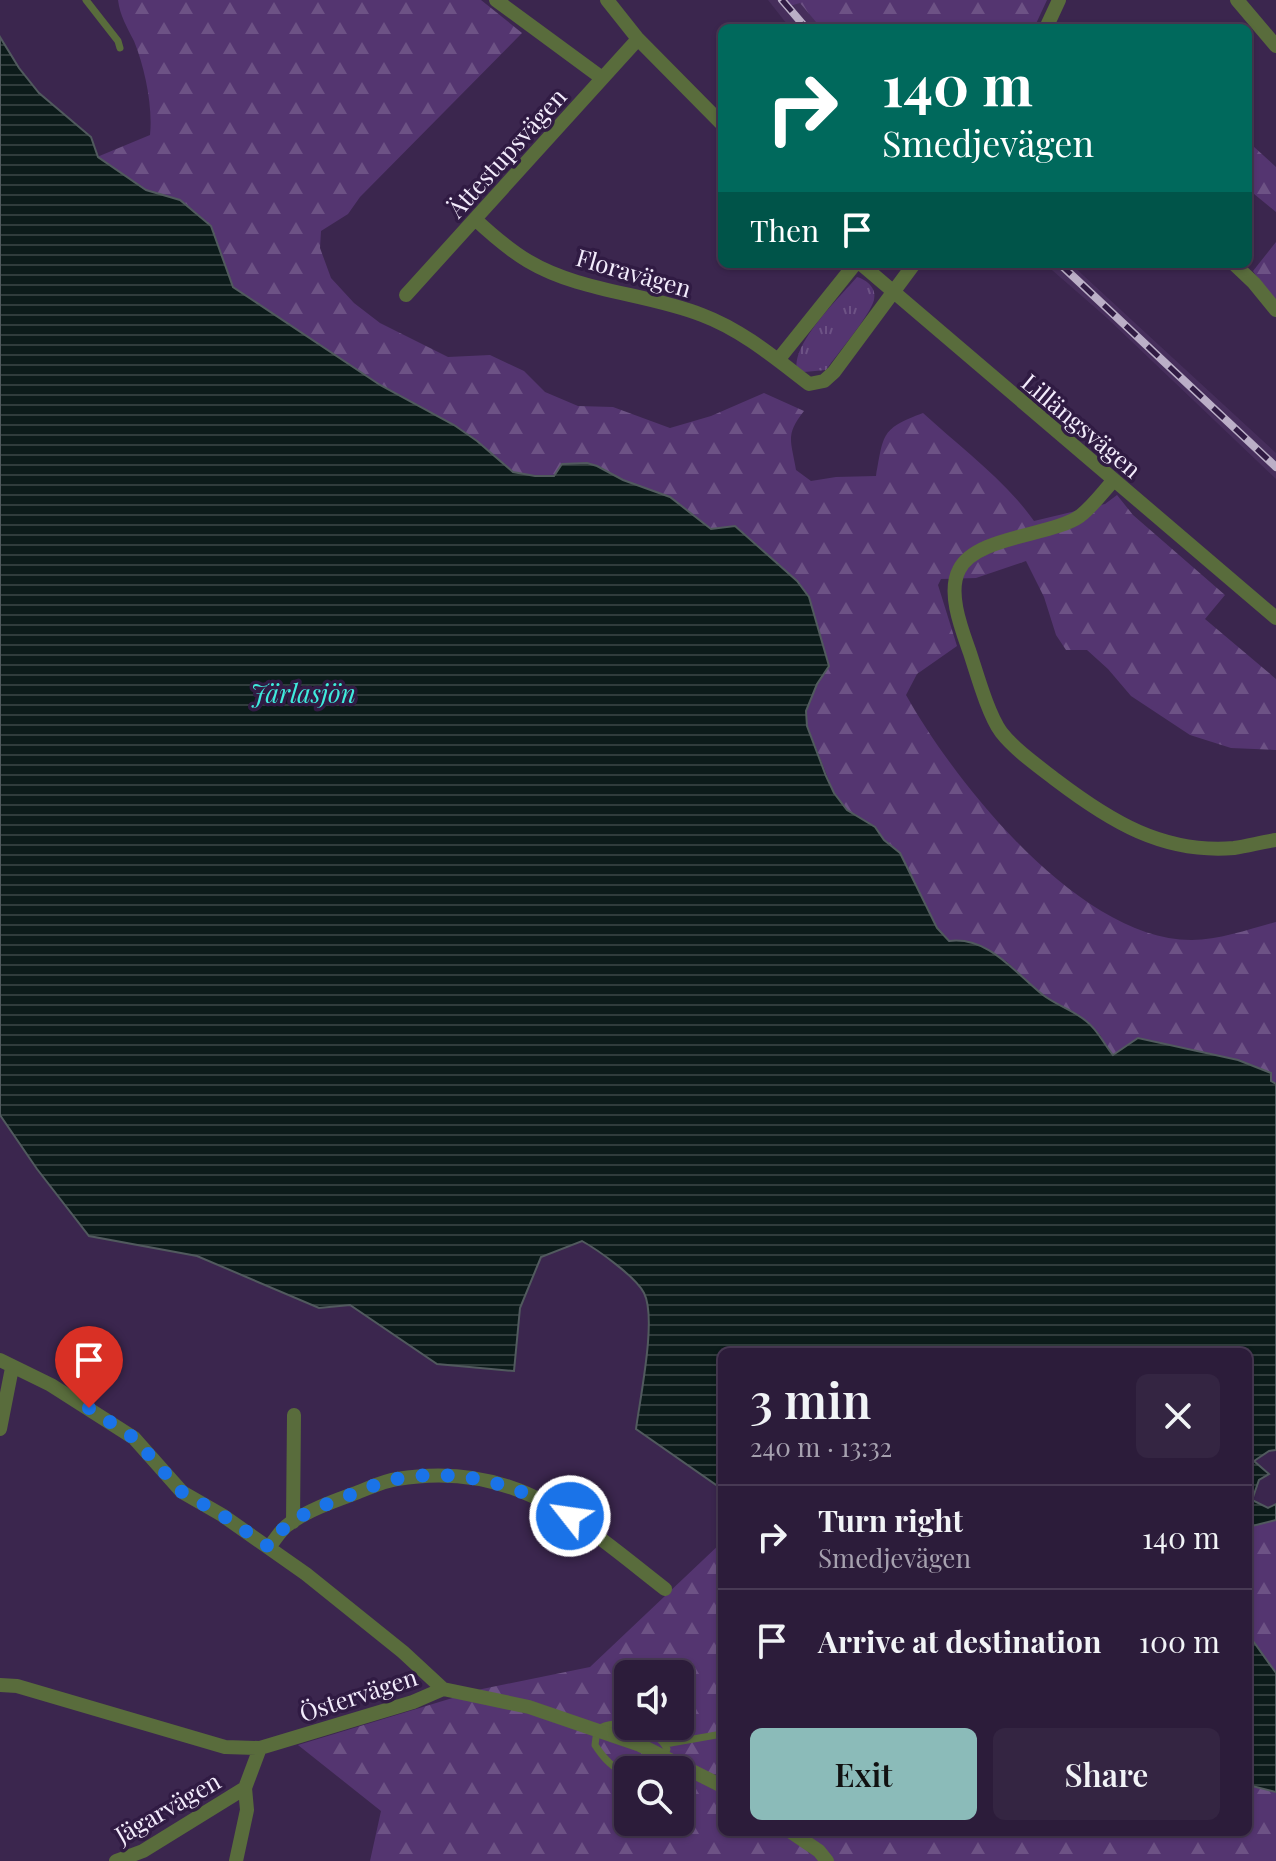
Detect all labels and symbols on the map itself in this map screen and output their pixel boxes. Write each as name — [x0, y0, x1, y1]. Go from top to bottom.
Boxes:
street label: Ättestupsvägen — [439, 81, 573, 224]
street label: Floravägen — [573, 240, 695, 304]
street label: Lillängsvägen — [1016, 366, 1148, 484]
water label: Järlasjön — [250, 675, 356, 710]
pin — [55, 1326, 123, 1408]
position arrow — [528, 1474, 612, 1558]
street label: Östervägen — [295, 1660, 421, 1728]
street label: Jägarvägen — [108, 1764, 226, 1851]

